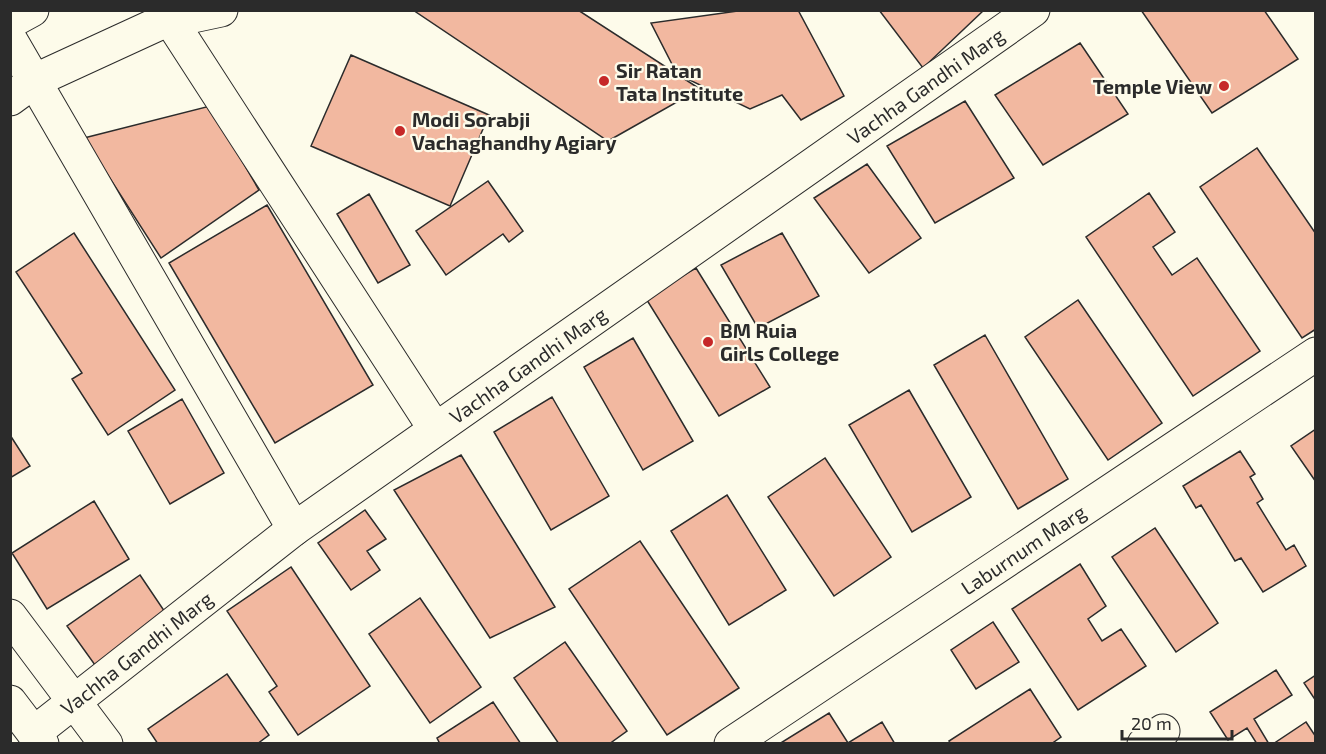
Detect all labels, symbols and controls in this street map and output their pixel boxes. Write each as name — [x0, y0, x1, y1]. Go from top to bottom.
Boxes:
street label: Vachha Gandhi Marg — [842, 22, 1009, 149]
place label: Sir Ratan Tata Institute — [616, 58, 743, 105]
marker: Sir Ratan Tata Institute — [597, 74, 611, 88]
place label: Temple View — [1093, 74, 1212, 98]
marker: Temple View — [1217, 79, 1231, 93]
place label: Modi Sorabji Vachaghandhy Agiary — [412, 107, 617, 155]
marker: Modi Sorabji Vachaghandhy Agiary — [393, 124, 407, 138]
street label: Vachha Gandhi Marg — [444, 302, 611, 428]
place label: BM Ruia Girls College — [720, 318, 839, 365]
marker: BM Ruia Girls College — [701, 335, 715, 349]
street label: Laburnum Marg — [956, 499, 1090, 599]
street label: Vachha Gandhi Marg — [56, 586, 217, 720]
scale bar — [1122, 703, 1232, 741]
text: 20 m — [1131, 712, 1172, 734]

